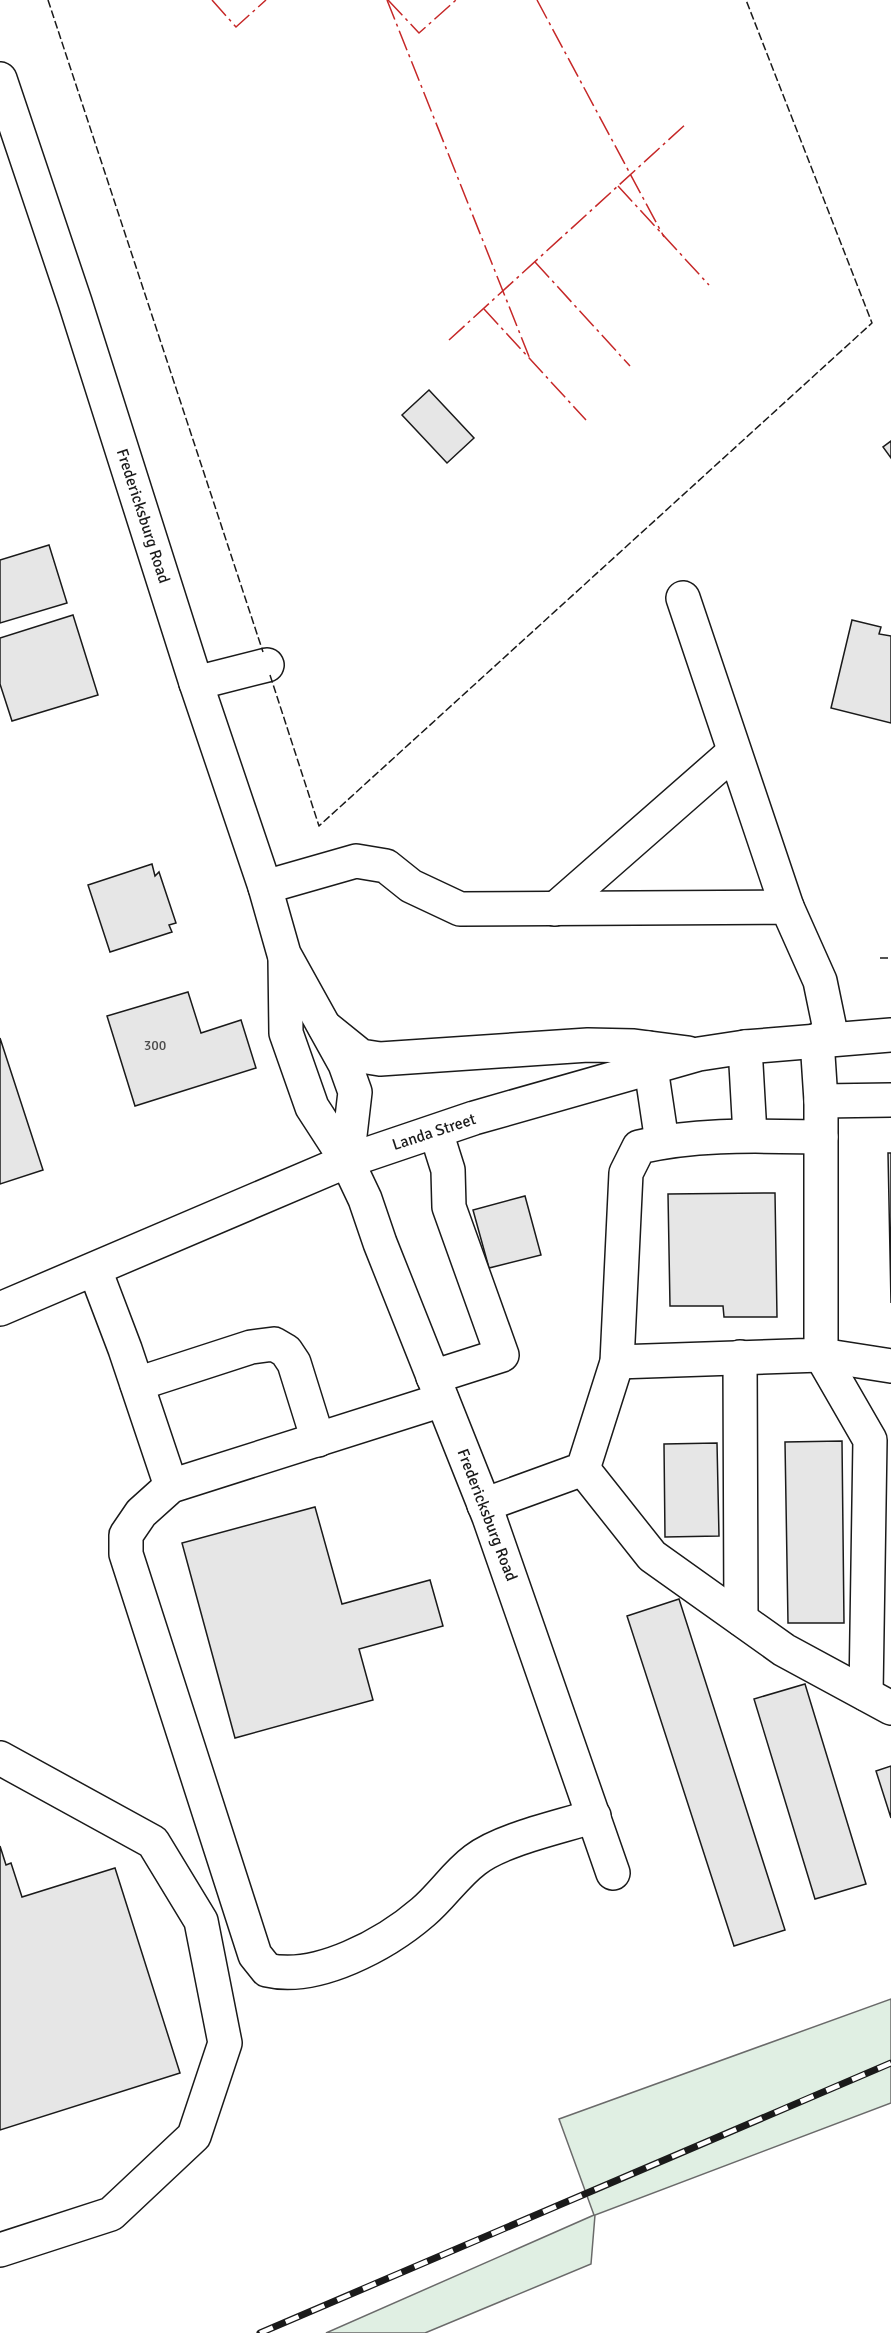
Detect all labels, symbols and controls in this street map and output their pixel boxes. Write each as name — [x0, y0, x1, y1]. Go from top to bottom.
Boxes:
street label: Fredericksburg Road — [112, 446, 174, 586]
house number: 300 — [144, 1037, 166, 1054]
street label: Landa Street — [390, 1109, 479, 1155]
street label: Fredericksburg Road — [453, 1446, 521, 1584]

